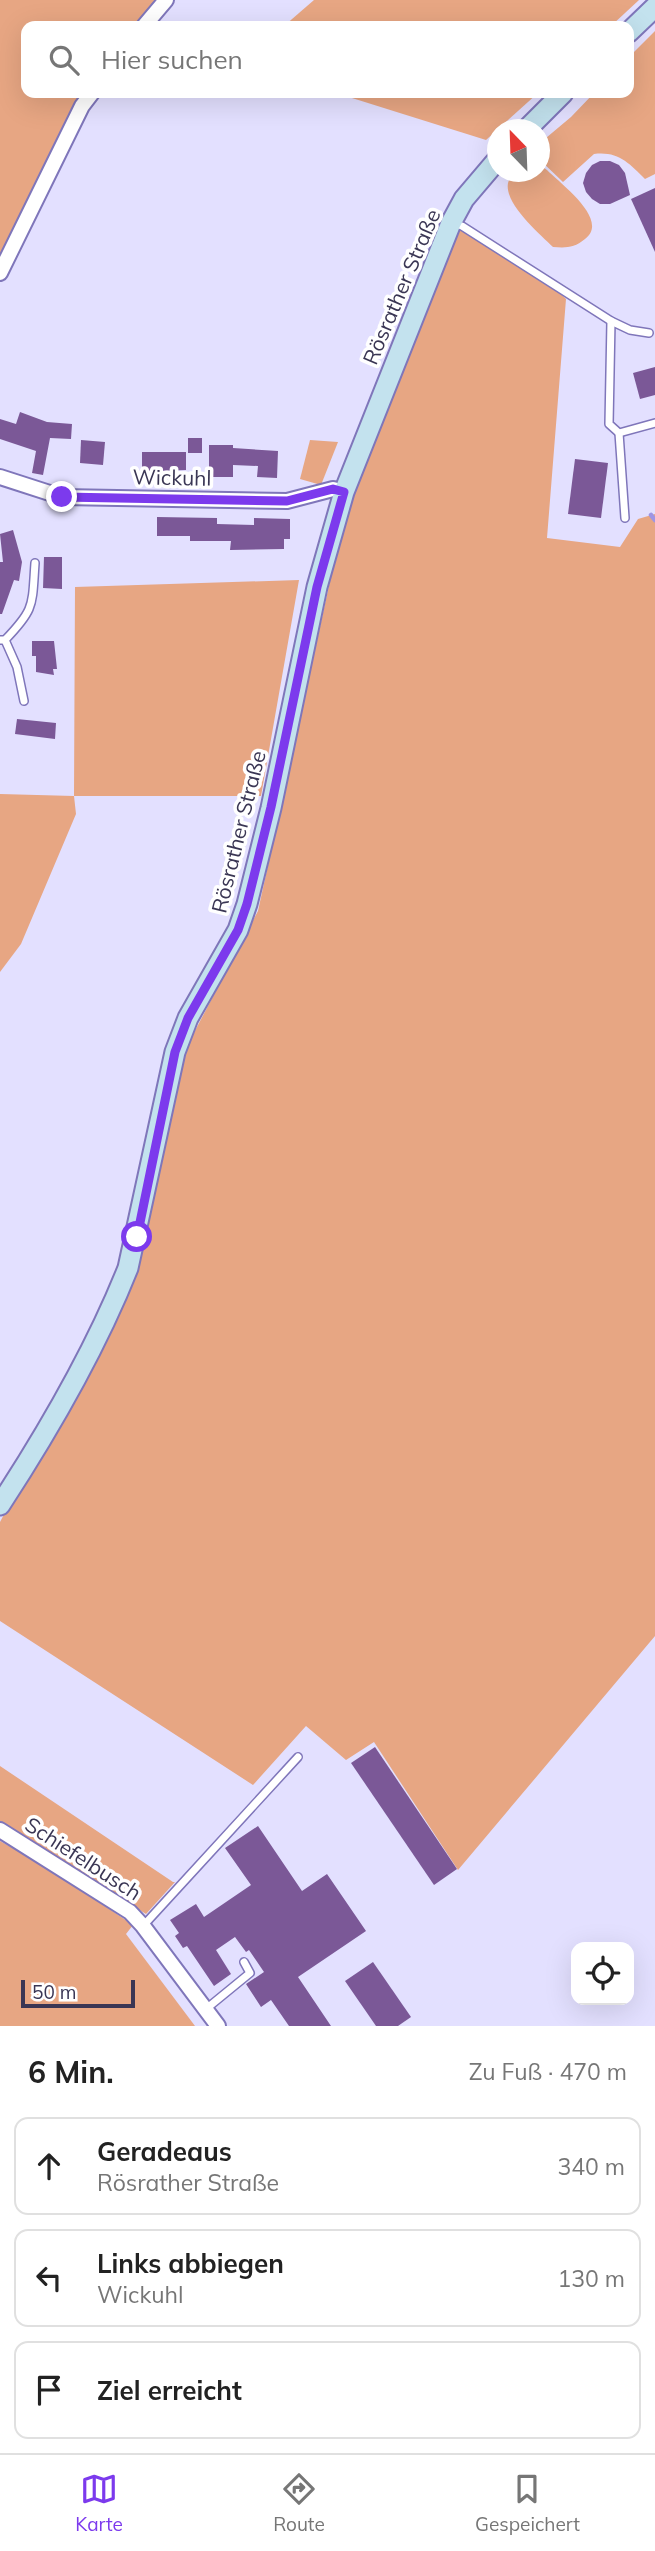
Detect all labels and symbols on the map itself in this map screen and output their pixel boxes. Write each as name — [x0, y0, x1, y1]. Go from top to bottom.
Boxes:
north arrow — [487, 119, 550, 182]
street label: Rösrather Straße — [357, 205, 446, 368]
street label: Wickuhl — [132, 463, 212, 491]
route end — [46, 481, 77, 512]
street label: Rösrather Straße — [205, 748, 271, 916]
route start — [121, 1221, 152, 1252]
street label: Schiefelbusch — [21, 1811, 147, 1905]
scale bar — [21, 1977, 135, 2009]

